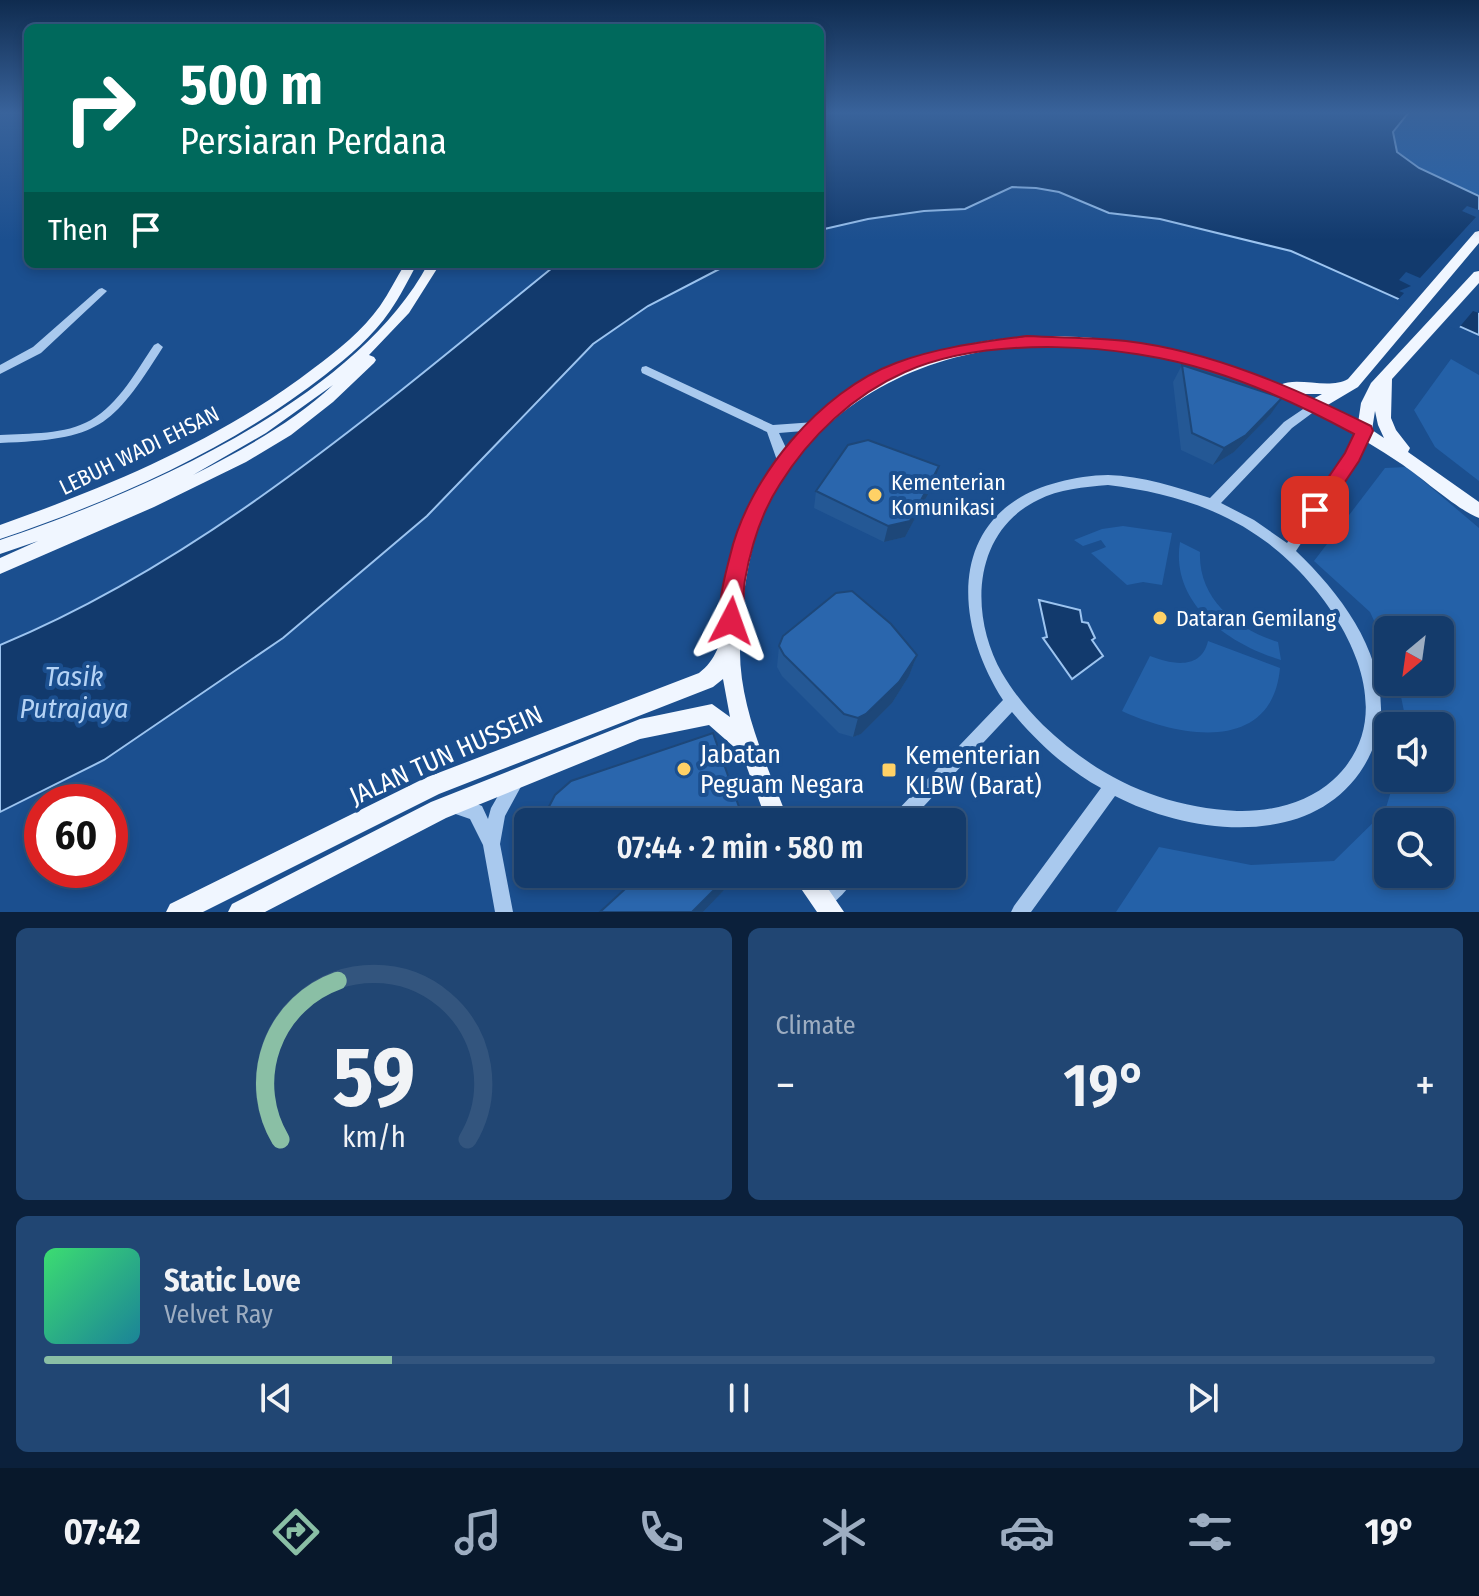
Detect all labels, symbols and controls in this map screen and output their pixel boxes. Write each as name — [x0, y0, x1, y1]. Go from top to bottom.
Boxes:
text: 500 m — [180, 52, 323, 119]
icon: right — [48, 56, 152, 160]
text: Persiaran Perdana — [180, 120, 447, 164]
icon: arrive — [124, 208, 168, 252]
text: Then — [48, 212, 108, 248]
street label: LEBUH WADI EHSAN — [55, 400, 224, 501]
place label: Kementerian Komunikasi — [891, 469, 1006, 521]
pin — [1281, 476, 1349, 544]
marker: Kementerian Komunikasi — [866, 486, 884, 504]
icon: arrive — [1293, 488, 1337, 532]
position arrow — [689, 579, 773, 663]
place label: Dataran Gemilang — [1176, 605, 1337, 632]
marker: Dataran Gemilang — [1151, 609, 1169, 627]
north arrow — [1374, 616, 1454, 696]
map controls — [1374, 616, 1454, 888]
water label: Tasik Putrajaya — [19, 660, 129, 725]
street label: JALAN TUN HUSSEIN — [345, 699, 548, 812]
button: sound — [1374, 712, 1454, 792]
place label: Jabatan Peguam Negara — [700, 739, 864, 800]
place label: Kementerian KLBW (Barat) — [905, 740, 1042, 801]
marker: Jabatan Peguam Negara — [675, 760, 693, 778]
marker: Kementerian KLBW (Barat) — [880, 761, 898, 779]
speed limit sign: 60 — [24, 784, 128, 888]
button: search — [1374, 808, 1454, 888]
text: 07:44 · 2 min · 580 m — [616, 830, 864, 866]
text: Climate — [776, 1010, 856, 1041]
text: 59 — [332, 1028, 415, 1128]
text: 19° — [1063, 1050, 1147, 1122]
text: − — [776, 1059, 795, 1112]
text: + — [1415, 1059, 1435, 1112]
text: km/h — [342, 1120, 406, 1155]
text: Static Love — [164, 1263, 301, 1299]
text: Velvet Ray — [164, 1299, 273, 1330]
icon: previous — [254, 1376, 298, 1420]
icon: pause — [717, 1376, 761, 1420]
icon: next — [1181, 1376, 1225, 1420]
icon: directions — [268, 1504, 324, 1560]
icon: music — [450, 1504, 506, 1560]
icon: phone — [633, 1504, 689, 1560]
icon: climate — [816, 1504, 872, 1560]
icon: car — [999, 1504, 1055, 1560]
icon: filters — [1182, 1504, 1238, 1560]
text: 07:42 — [63, 1510, 141, 1554]
text: 19° — [1365, 1510, 1415, 1554]

